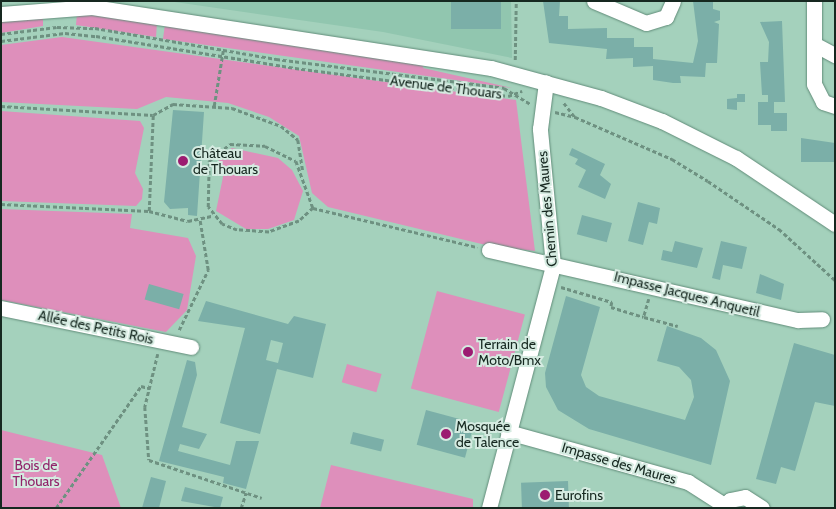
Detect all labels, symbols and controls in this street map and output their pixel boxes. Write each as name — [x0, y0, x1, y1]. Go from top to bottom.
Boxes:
street label: Avenue de Thouars — [389, 72, 503, 102]
place label: Château de Thouars — [193, 145, 258, 178]
street label: Chemin des Maures — [534, 150, 560, 268]
marker: Château de Thouars — [177, 155, 189, 167]
street label: Impasse Jacques Anquetil — [612, 268, 762, 320]
street label: Allée des Petits Rois — [37, 307, 155, 347]
place label: Terrain de Moto/Bmx — [478, 336, 541, 368]
marker: Terrain de Moto/Bmx — [462, 346, 474, 358]
place label: Mosquée de Talence — [456, 418, 519, 451]
marker: Mosquée de Talence — [440, 428, 452, 440]
street label: Impasse des Maures — [560, 439, 678, 487]
park label: Bois de Thouars — [13, 457, 59, 490]
place label: Eurofins — [555, 487, 603, 503]
marker: Eurofins — [539, 489, 551, 501]

